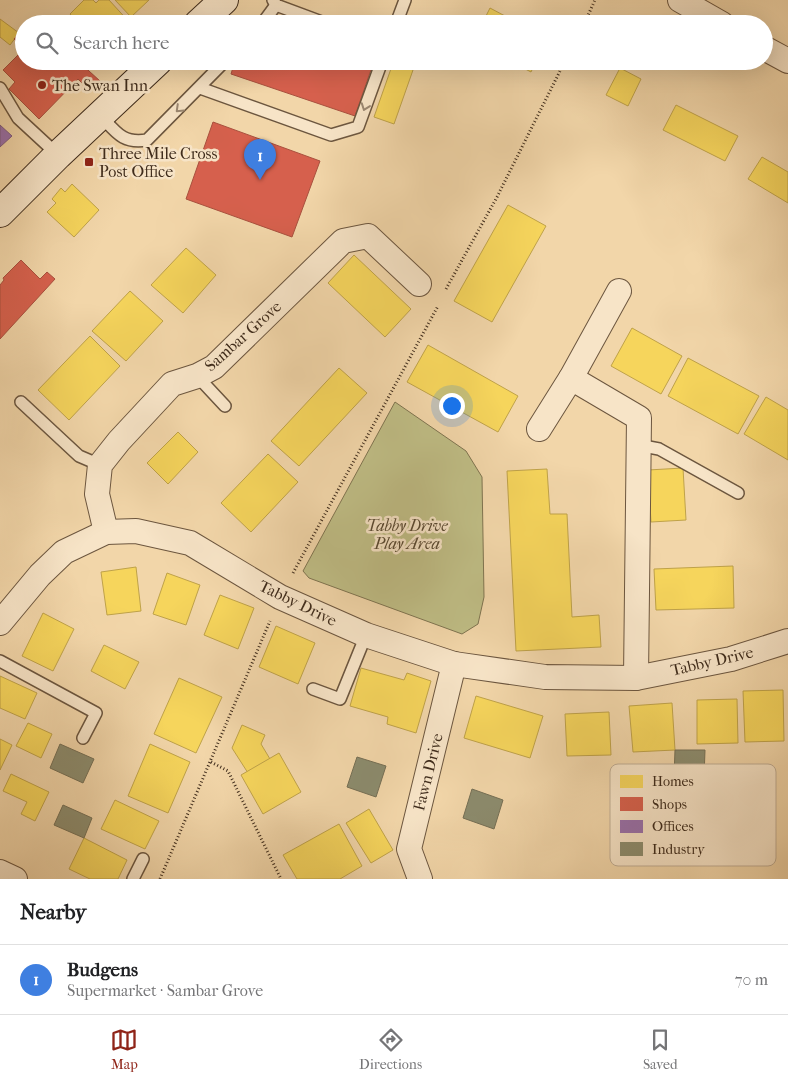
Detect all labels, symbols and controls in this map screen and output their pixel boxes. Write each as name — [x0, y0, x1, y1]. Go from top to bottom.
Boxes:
search box — [15, 15, 773, 70]
icon: search — [33, 29, 61, 57]
text: Search here — [73, 32, 169, 54]
place label: The Swan Inn — [52, 76, 149, 95]
marker: The Swan Inn — [36, 79, 48, 91]
one-way arrow — [361, 102, 371, 111]
one-way arrow — [176, 103, 185, 112]
pin: 1 — [244, 139, 276, 180]
place label: Three Mile Cross Post Office — [99, 144, 218, 181]
marker: Three Mile Cross Post Office — [83, 156, 95, 168]
street label: Sambar Grove — [201, 297, 285, 375]
your location — [439, 393, 465, 419]
park label: Tabby Drive Play Area — [366, 516, 448, 553]
street label: Tabby Drive — [256, 576, 340, 630]
street label: Tabby Drive — [669, 642, 755, 680]
street label: Fawn Drive — [409, 731, 447, 813]
legend — [610, 764, 776, 866]
text: Homes — [652, 773, 694, 790]
text: Shops — [652, 796, 687, 813]
text: Offices — [652, 818, 694, 835]
text: Industry — [652, 841, 705, 858]
text: Nearby — [20, 900, 86, 924]
text: Budgens — [67, 959, 138, 981]
text: 1 — [33, 970, 39, 989]
text: 70 m — [735, 970, 768, 989]
text: Supermarket · Sambar Grove — [67, 981, 263, 1000]
tab: Map — [110, 1026, 138, 1073]
tab: Directions — [359, 1026, 422, 1073]
tab: Saved — [643, 1026, 678, 1073]

